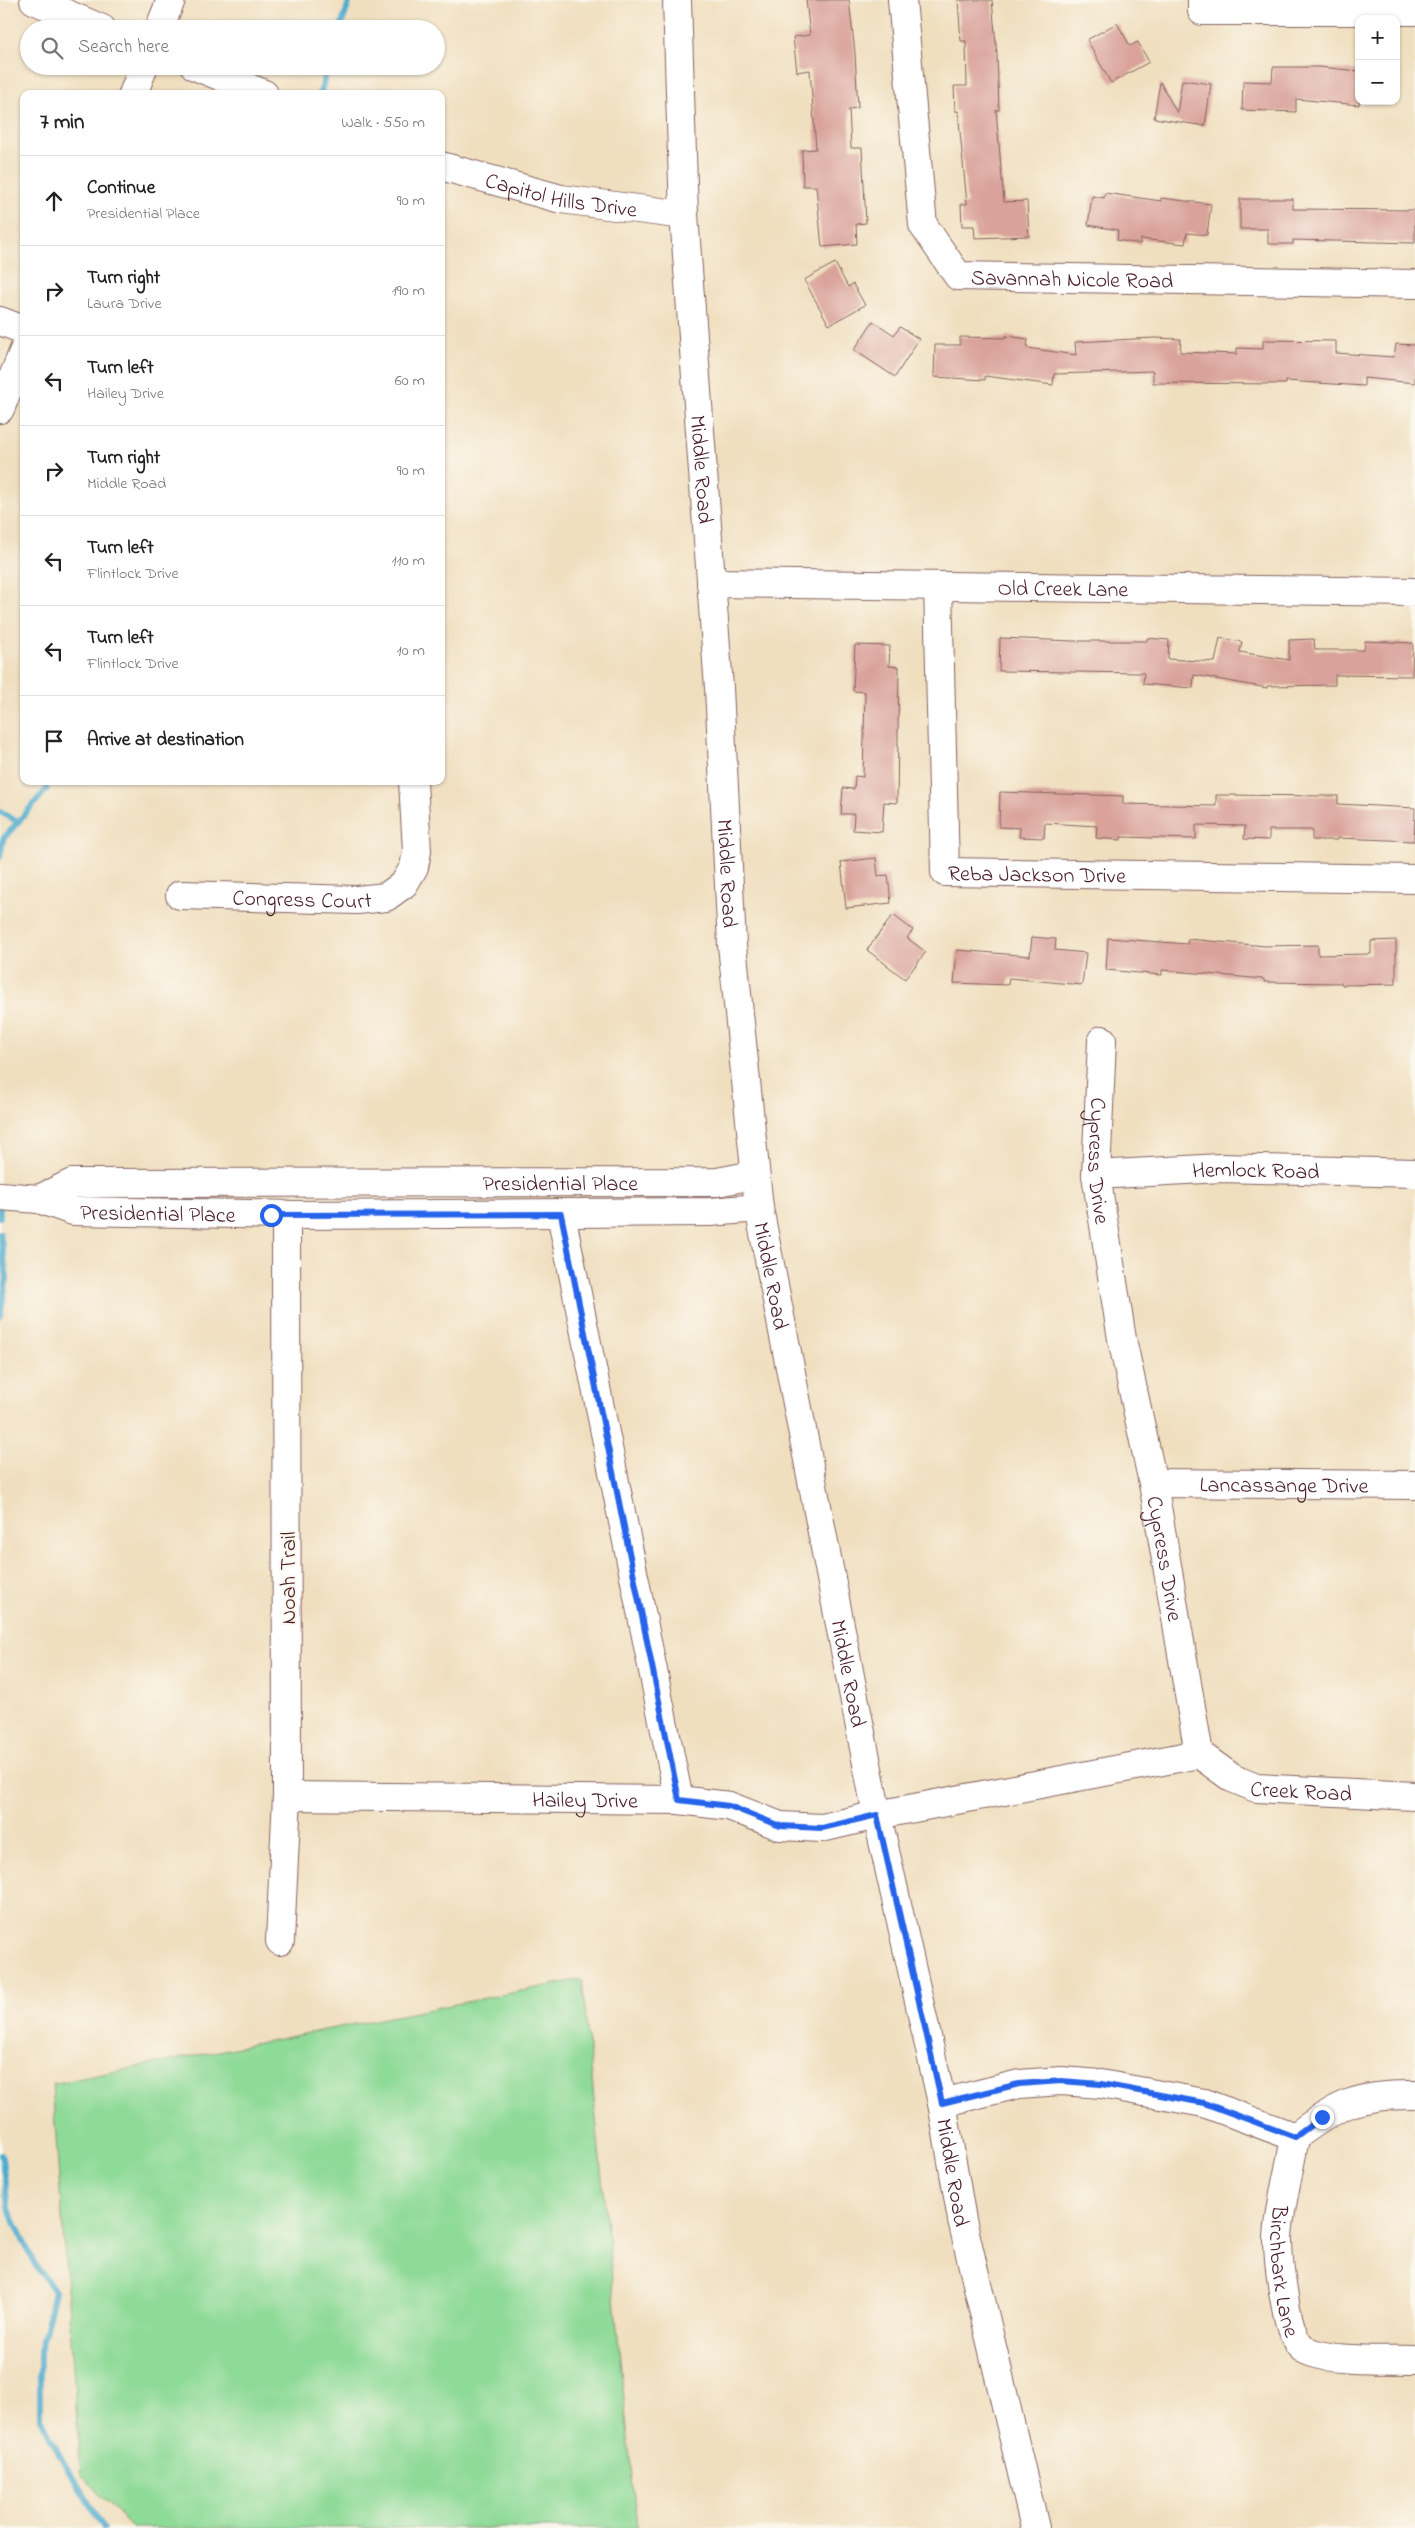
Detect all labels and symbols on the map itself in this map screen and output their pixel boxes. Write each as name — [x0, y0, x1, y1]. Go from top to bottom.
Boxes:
street label: Capitol Hills Drive — [481, 166, 639, 228]
street label: Savannah Nicole Road — [971, 263, 1174, 299]
street label: Middle Road — [680, 414, 720, 525]
street label: Old Creek Lane — [997, 574, 1129, 607]
street label: Middle Road — [707, 818, 744, 929]
street label: Reba Jackson Drive — [948, 859, 1126, 894]
street label: Congress Court — [232, 883, 374, 919]
street label: Cypress Drive — [1077, 1097, 1117, 1227]
street label: Hemlock Road — [1191, 1155, 1320, 1190]
street label: Presidential Place — [483, 1169, 638, 1201]
street label: Presidential Place — [80, 1198, 236, 1233]
route start — [260, 1204, 283, 1227]
street label: Middle Road — [743, 1220, 795, 1333]
street label: Lancassange Drive — [1199, 1470, 1369, 1504]
street label: Cypress Drive — [1136, 1494, 1189, 1624]
street label: Noah Trail — [274, 1531, 306, 1625]
street label: Middle Road — [820, 1617, 873, 1730]
street label: Creek Road — [1249, 1775, 1353, 1812]
street label: Hailey Drive — [532, 1786, 638, 1819]
route end — [1311, 2106, 1334, 2129]
street label: Middle Road — [926, 2116, 976, 2229]
street label: Birchbark Lane — [1259, 2202, 1306, 2342]

